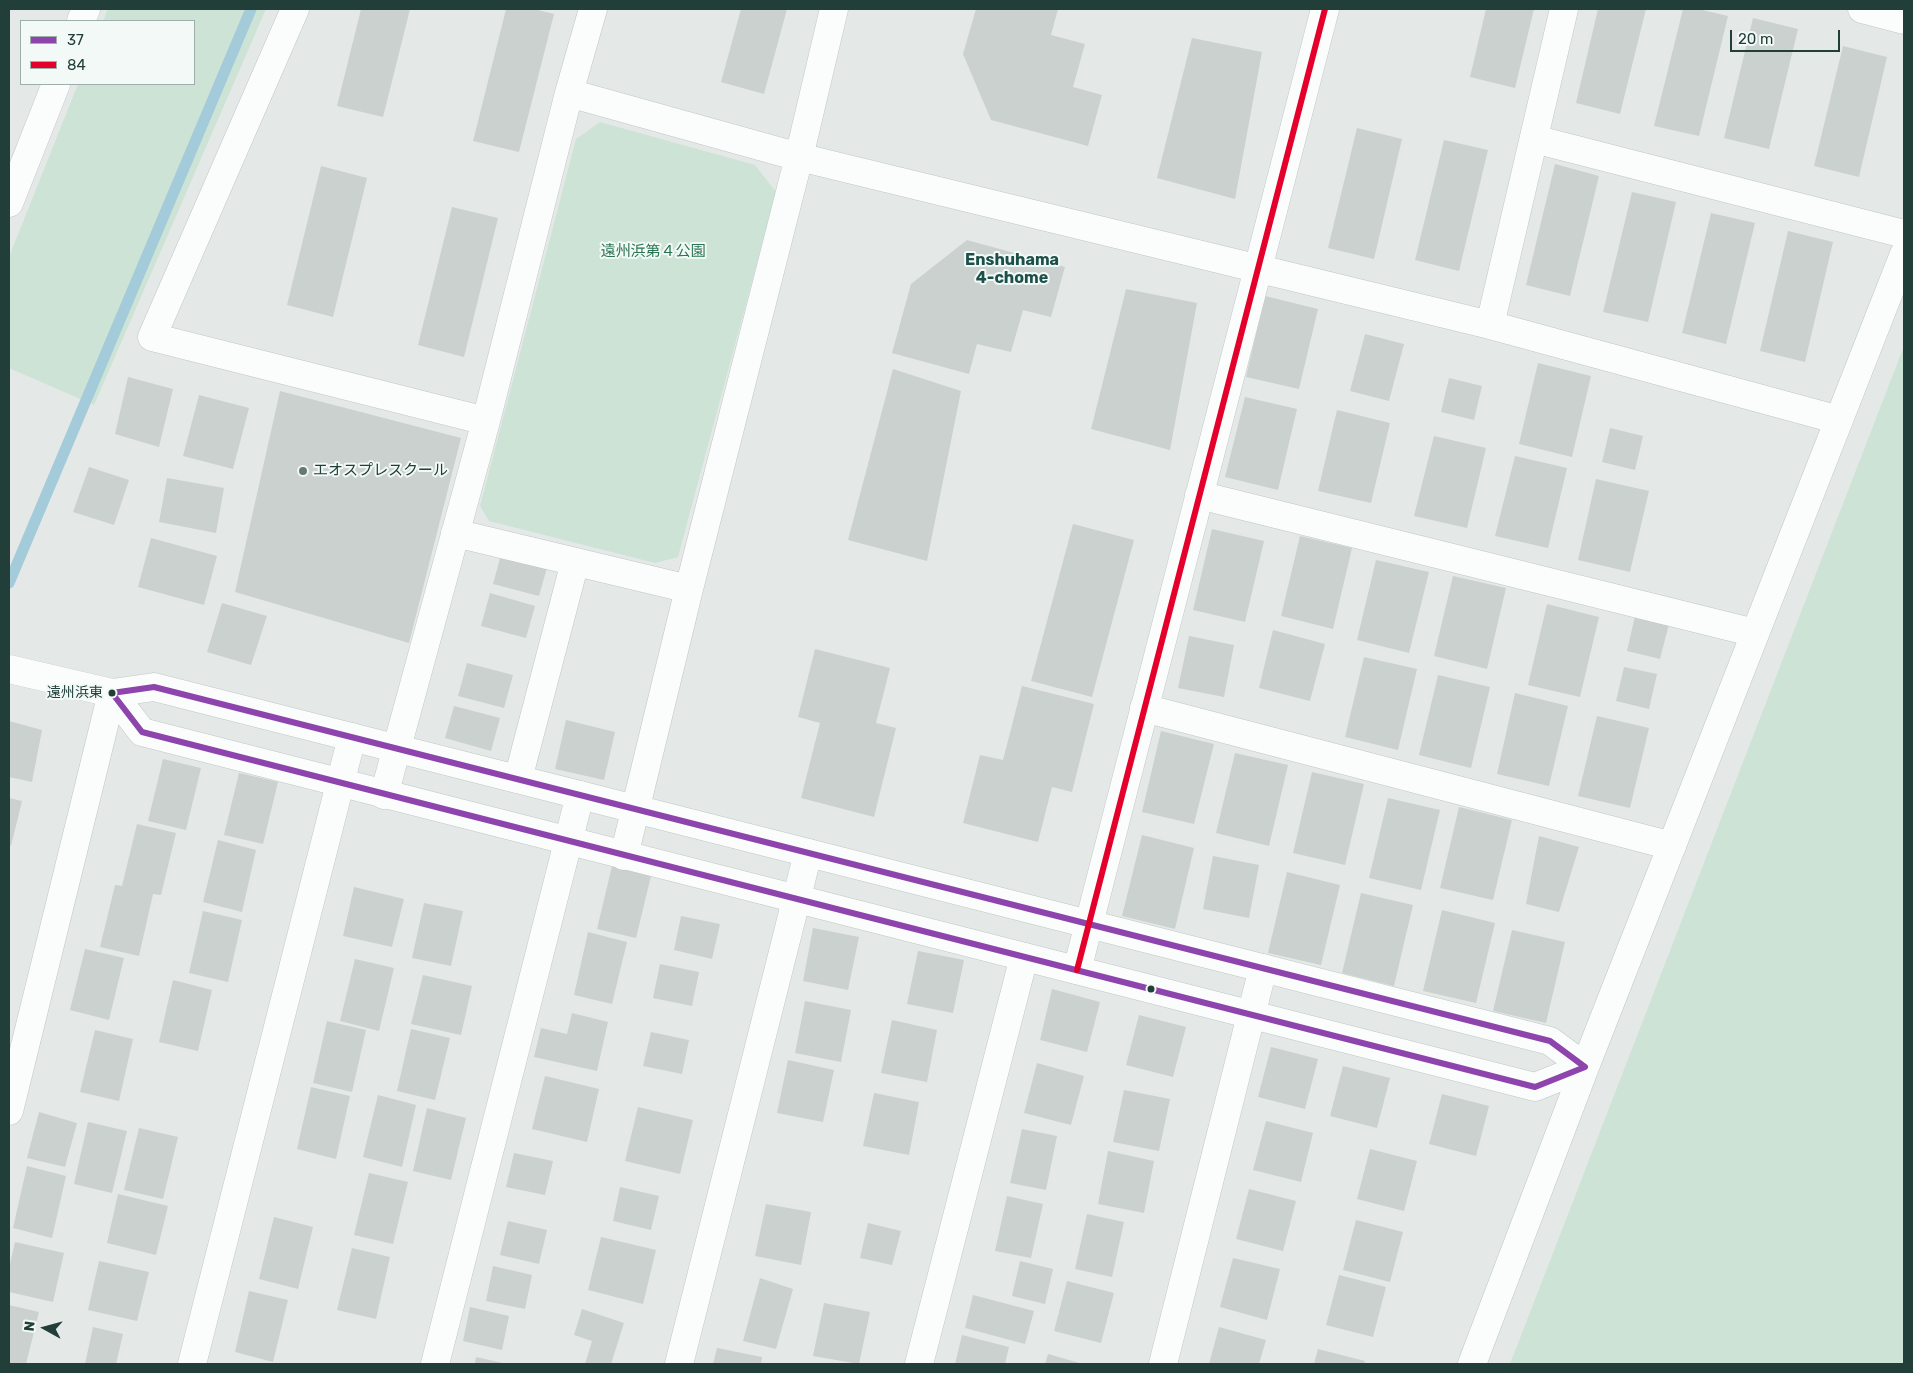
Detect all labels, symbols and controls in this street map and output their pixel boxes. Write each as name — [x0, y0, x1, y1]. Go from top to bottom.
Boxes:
legend — [20, 20, 195, 85]
scale bar — [1733, 20, 1843, 52]
text: 20 m — [1738, 30, 1773, 48]
text: 37 — [67, 31, 84, 49]
text: 84 — [67, 56, 86, 74]
park label: 遠州浜第４公園 — [601, 243, 705, 261]
district label: Enshuhama 4-chome — [965, 250, 1059, 288]
place label: エオスプレスクール — [313, 462, 448, 480]
marker: エオスプレスクール — [297, 465, 309, 477]
place label: 遠州浜東 — [47, 685, 103, 701]
marker: 遠州浜東 — [107, 688, 117, 698]
unlabelled marker — [1146, 984, 1156, 994]
north arrow — [20, 1303, 70, 1353]
text: N — [21, 1320, 39, 1332]

